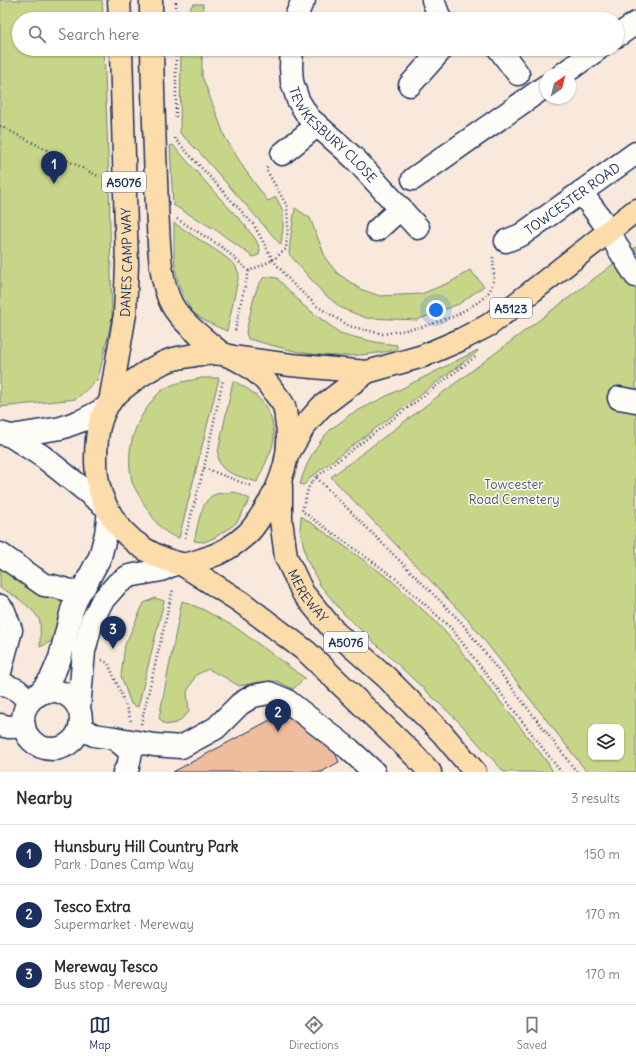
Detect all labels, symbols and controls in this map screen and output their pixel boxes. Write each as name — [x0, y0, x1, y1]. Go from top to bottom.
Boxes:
search box — [12, 12, 624, 56]
icon: search — [26, 23, 48, 45]
text: Search here — [58, 25, 139, 44]
north arrow — [540, 68, 576, 104]
street label: TEWKESBURY CLOSE — [286, 84, 381, 186]
pin: 1 — [41, 151, 67, 184]
street label: TOWCESTER ROAD — [521, 159, 623, 238]
road number: A5076 — [102, 172, 146, 192]
street label: DANES CAMP WAY — [116, 207, 136, 317]
road number: A5123 — [490, 298, 532, 318]
your location — [426, 300, 446, 320]
park label: Towcester Road Cemetery — [468, 476, 560, 508]
street label: MEREWAY — [284, 566, 332, 626]
pin: 3 — [100, 616, 126, 649]
road number: A5076 — [324, 632, 368, 652]
pin: 2 — [265, 699, 291, 732]
map controls — [588, 724, 624, 760]
button: layers — [588, 724, 624, 760]
text: Nearby — [16, 787, 72, 809]
text: 3 results — [571, 790, 620, 807]
text: Hunsbury Hill Country Park — [54, 837, 238, 856]
text: 1 — [26, 846, 32, 863]
text: 150 m — [584, 846, 620, 863]
text: Park · Danes Camp Way — [54, 856, 194, 873]
text: Tesco Extra — [54, 897, 131, 916]
text: 2 — [25, 906, 33, 923]
text: 170 m — [585, 906, 620, 923]
text: Supermarket · Mereway — [54, 916, 194, 933]
text: Mereway Tesco — [54, 957, 158, 976]
text: 3 — [25, 966, 33, 983]
text: 170 m — [585, 966, 620, 983]
text: Bus stop · Mereway — [54, 976, 168, 993]
tab: Map — [89, 1014, 111, 1052]
tab: Directions — [289, 1014, 339, 1052]
tab: Saved — [517, 1014, 547, 1052]

